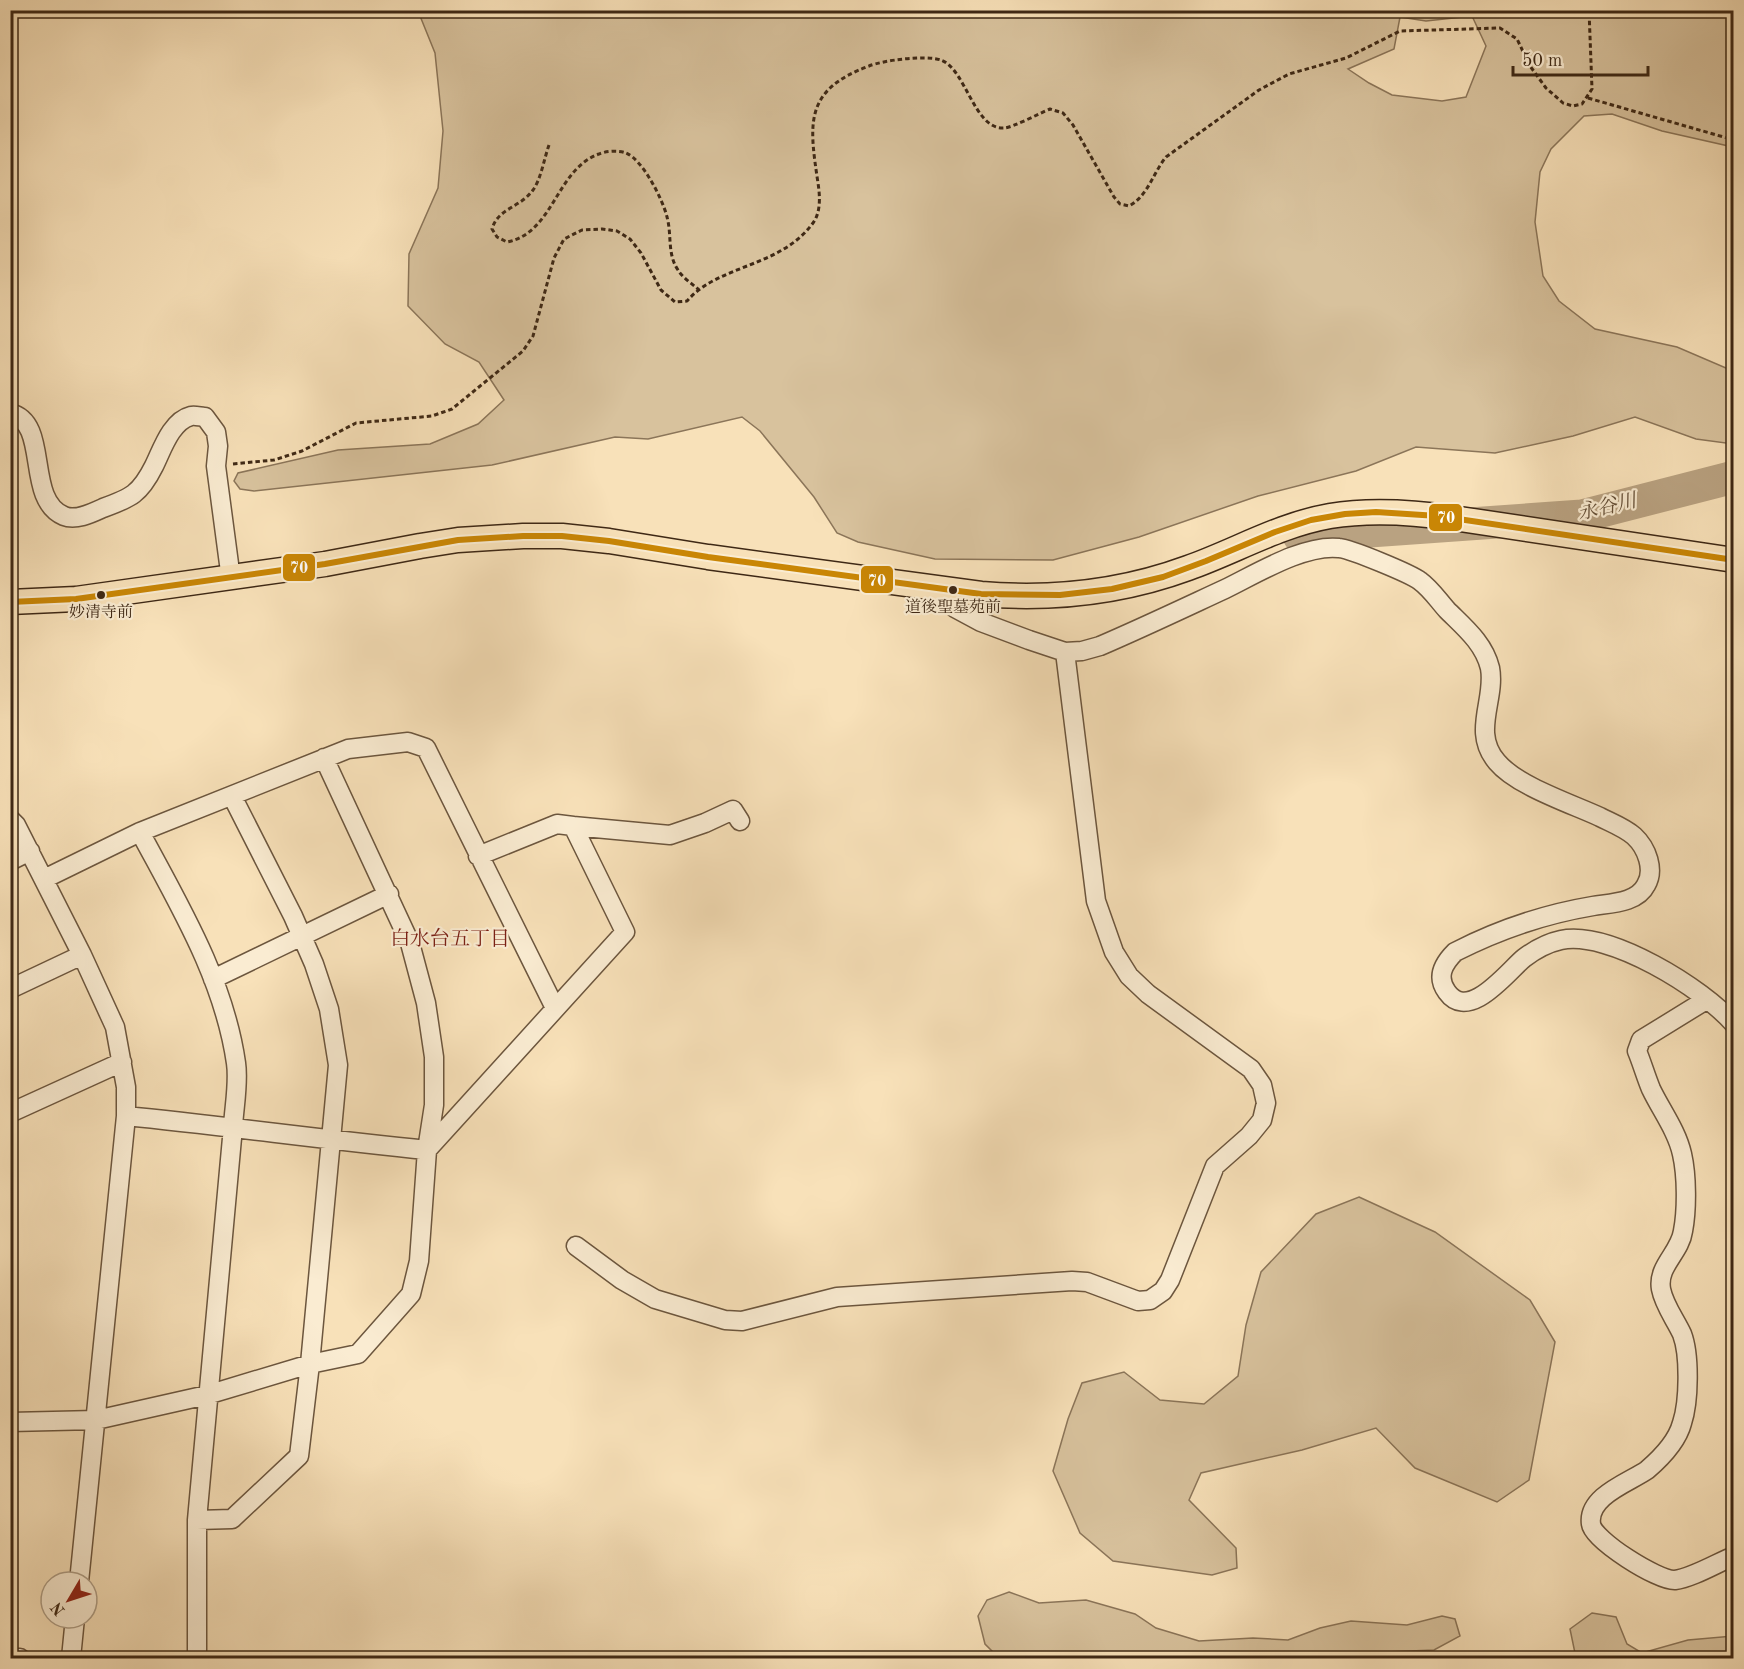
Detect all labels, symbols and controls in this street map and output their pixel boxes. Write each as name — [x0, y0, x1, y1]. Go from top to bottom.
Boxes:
scale bar — [1513, 39, 1648, 77]
text: 50 m — [1522, 52, 1562, 70]
water label: 永谷川 — [1575, 489, 1640, 524]
line badge: 70 — [1428, 503, 1463, 532]
text: 70 — [1437, 511, 1455, 527]
line badge: 70 — [282, 553, 316, 582]
text: 70 — [290, 561, 308, 577]
line badge: 70 — [860, 565, 894, 594]
text: 70 — [868, 574, 886, 590]
marker: 道後聖墓苑前 — [947, 584, 959, 596]
marker: 妙清寺前 — [95, 589, 107, 601]
place label: 道後聖墓苑前 — [905, 598, 1001, 616]
place label: 妙清寺前 — [69, 603, 133, 621]
district label: 白水台五丁目 — [390, 927, 510, 950]
north arrow — [39, 1570, 99, 1630]
text: N — [48, 1598, 69, 1618]

